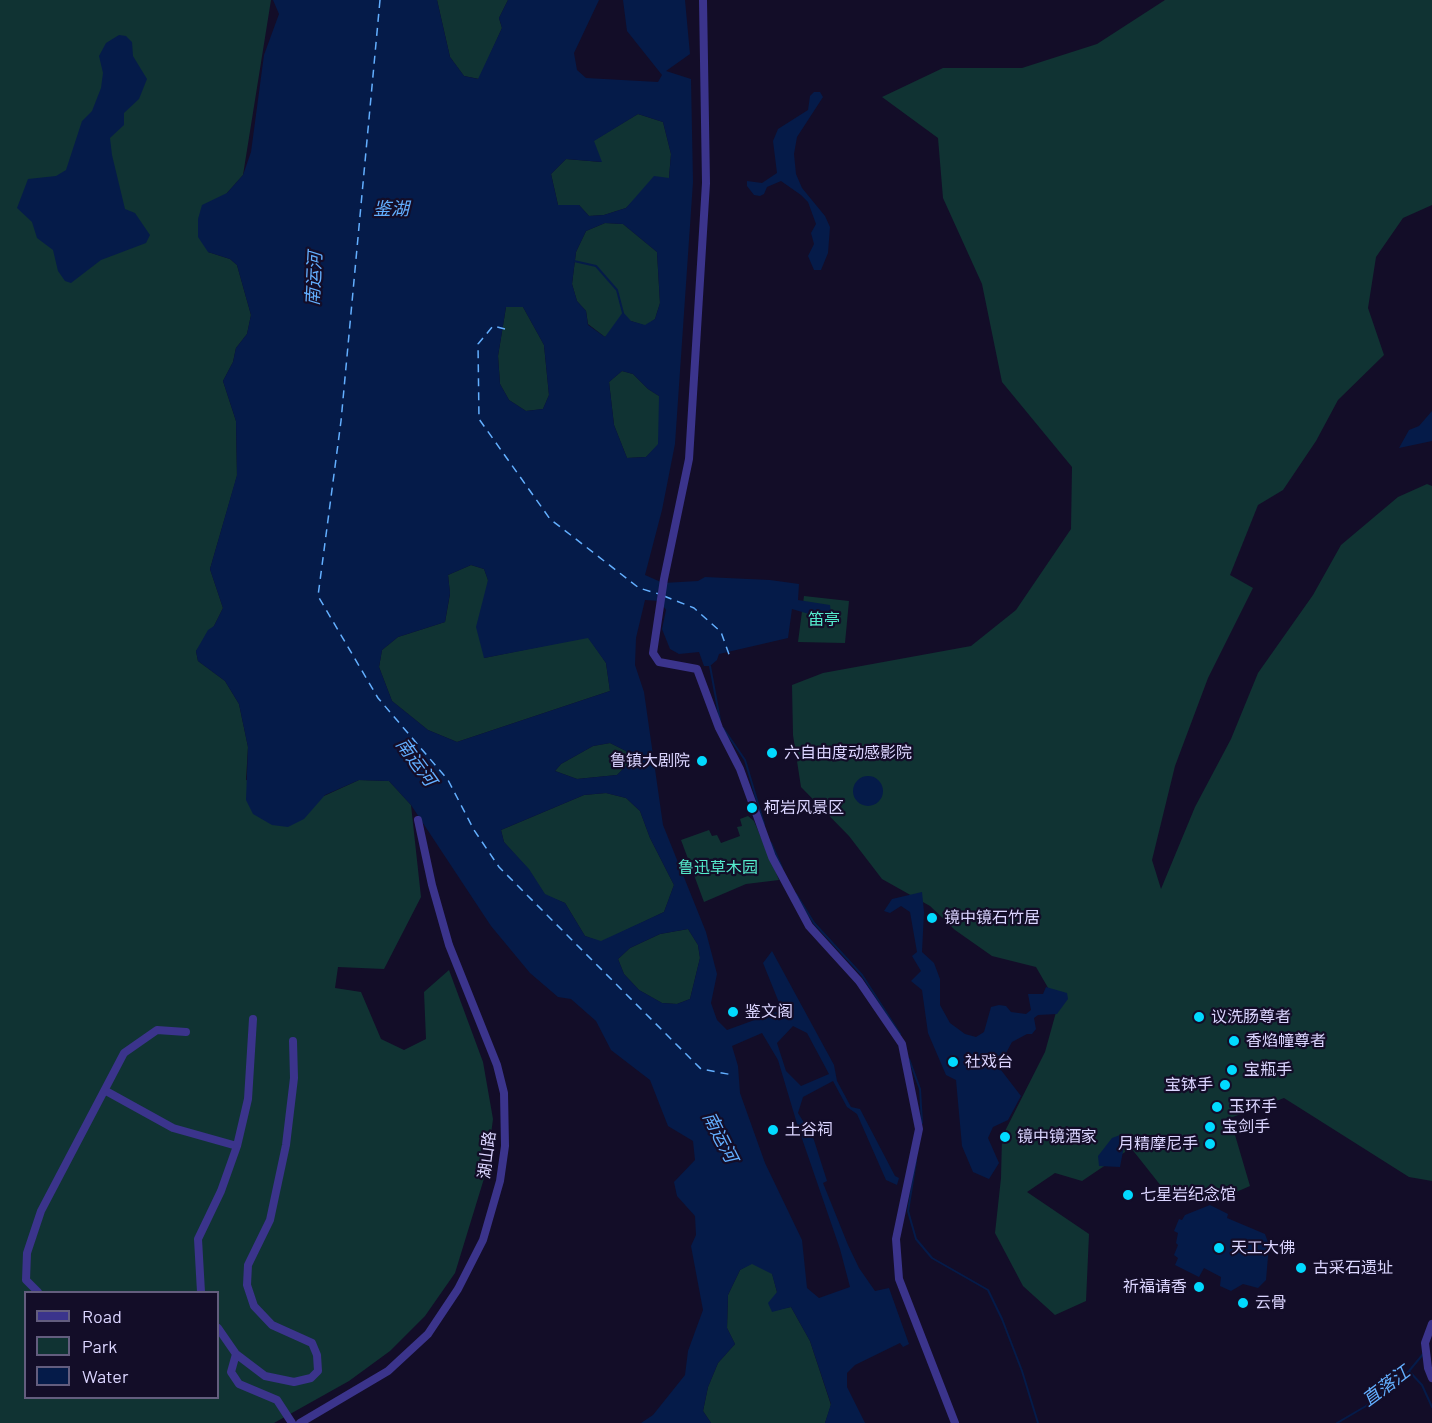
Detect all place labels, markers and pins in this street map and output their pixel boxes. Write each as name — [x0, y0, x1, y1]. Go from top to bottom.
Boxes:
place label: 六自由度动感影院 — [784, 743, 912, 763]
marker: 六自由度动感影院 — [765, 746, 779, 760]
place label: 鲁镇大剧院 — [610, 751, 690, 771]
marker: 鲁镇大剧院 — [695, 754, 709, 768]
place label: 柯岩风景区 — [764, 798, 844, 818]
marker: 柯岩风景区 — [745, 801, 759, 815]
place label: 镜中镜石竹居 — [944, 908, 1040, 928]
marker: 镜中镜石竹居 — [925, 911, 939, 925]
place label: 鉴文阁 — [745, 1002, 793, 1022]
marker: 鉴文阁 — [726, 1005, 740, 1019]
place label: 议洗肠尊者 — [1211, 1007, 1291, 1027]
marker: 议洗肠尊者 — [1192, 1010, 1206, 1024]
place label: 香焰幢尊者 — [1246, 1031, 1326, 1051]
marker: 香焰幢尊者 — [1227, 1034, 1241, 1048]
place label: 社戏台 — [965, 1052, 1013, 1072]
marker: 社戏台 — [946, 1055, 960, 1069]
place label: 宝瓶手 — [1244, 1060, 1292, 1080]
marker: 宝瓶手 — [1225, 1063, 1239, 1077]
place label: 宝钵手 — [1165, 1075, 1213, 1095]
marker: 宝钵手 — [1218, 1078, 1232, 1092]
place label: 玉环手 — [1229, 1097, 1277, 1117]
marker: 玉环手 — [1210, 1100, 1224, 1114]
place label: 宝剑手 — [1222, 1117, 1270, 1137]
place label: 土谷祠 — [785, 1120, 833, 1140]
marker: 宝剑手 — [1203, 1120, 1217, 1134]
marker: 土谷祠 — [766, 1123, 780, 1137]
place label: 镜中镜酒家 — [1017, 1127, 1097, 1147]
marker: 镜中镜酒家 — [998, 1130, 1012, 1144]
place label: 月精摩尼手 — [1118, 1134, 1198, 1154]
marker: 月精摩尼手 — [1203, 1137, 1217, 1151]
place label: 七星岩纪念馆 — [1140, 1185, 1236, 1205]
marker: 七星岩纪念馆 — [1121, 1188, 1135, 1202]
place label: 天工大佛 — [1231, 1238, 1295, 1258]
marker: 天工大佛 — [1212, 1241, 1226, 1255]
place label: 古采石遗址 — [1313, 1258, 1393, 1278]
marker: 古采石遗址 — [1294, 1261, 1308, 1275]
place label: 祈福请香 — [1123, 1277, 1187, 1297]
marker: 祈福请香 — [1192, 1280, 1206, 1294]
place label: 云骨 — [1255, 1293, 1287, 1313]
marker: 云骨 — [1236, 1296, 1250, 1310]

